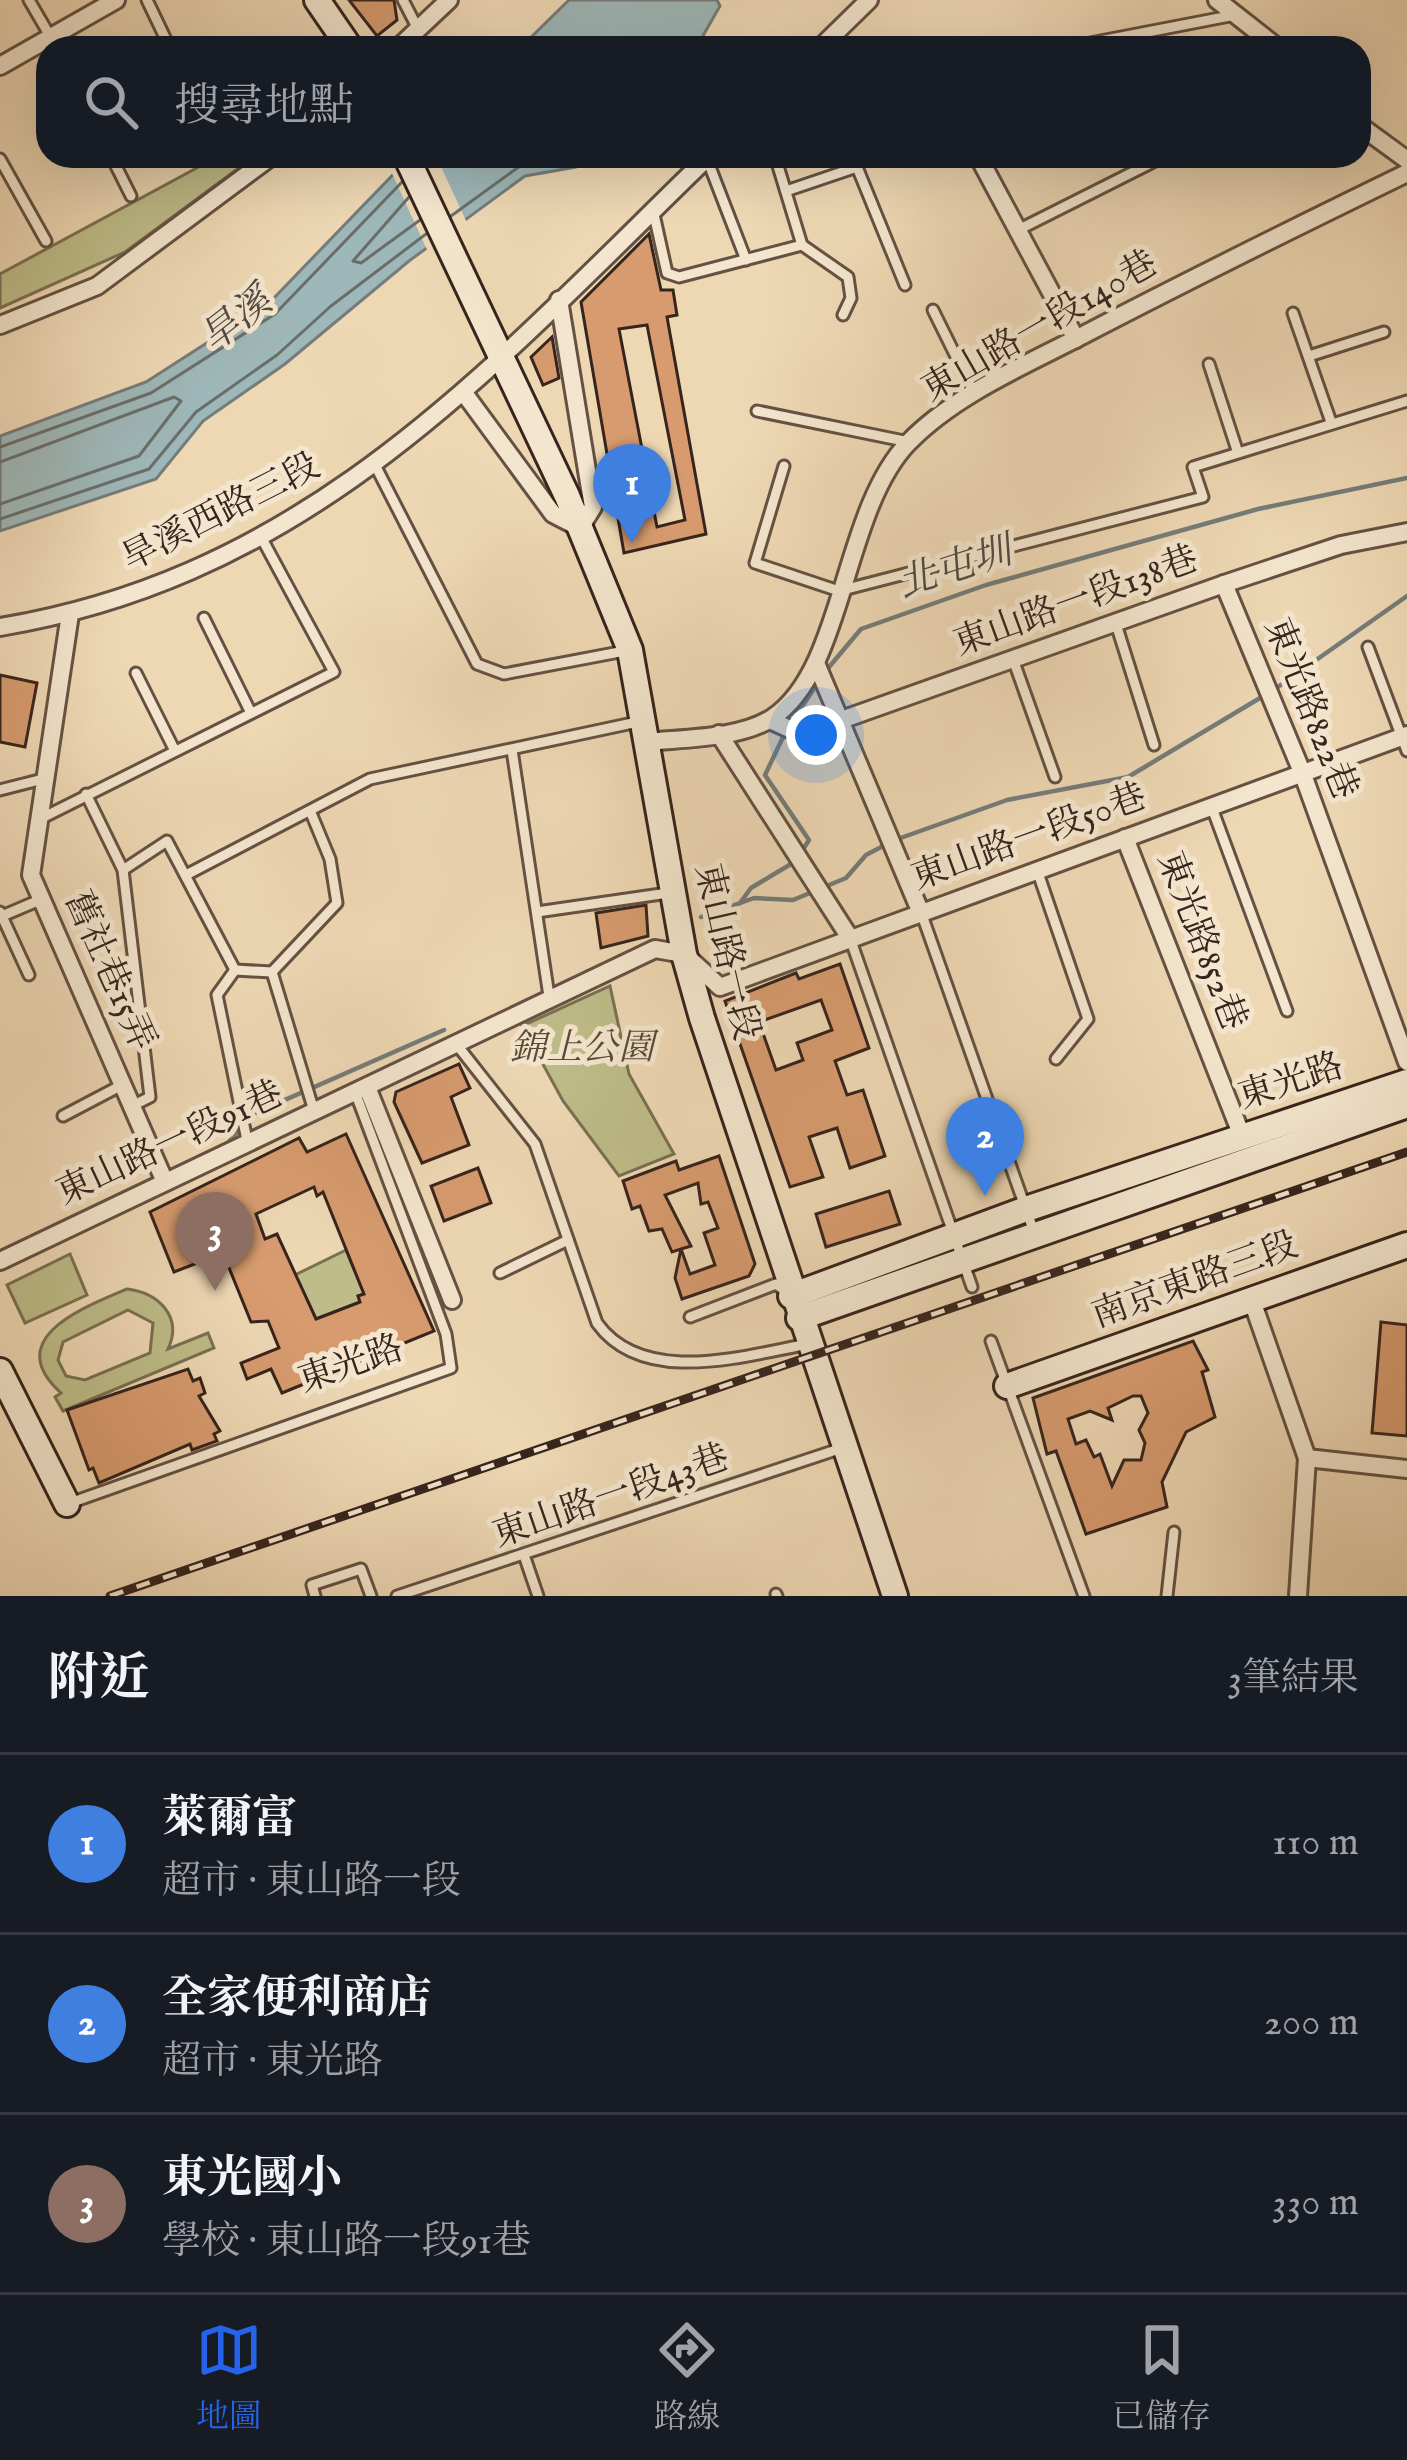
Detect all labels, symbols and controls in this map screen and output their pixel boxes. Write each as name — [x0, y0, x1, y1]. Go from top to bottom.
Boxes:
search box — [36, 36, 1371, 168]
icon: search — [78, 69, 144, 135]
text: 搜尋地點 — [174, 79, 354, 136]
street label: 東山路一段140巷 — [914, 241, 1166, 413]
water label: 旱溪 — [191, 275, 286, 364]
street label: 旱溪西路三段 — [114, 443, 328, 583]
pin: 1 — [593, 444, 671, 543]
water label: 北屯圳 — [892, 526, 1024, 610]
street label: 東山路一段138巷 — [947, 536, 1205, 668]
street label: 東光路822巷 — [1253, 611, 1367, 807]
your location — [786, 705, 846, 765]
street label: 東山路一段50巷 — [905, 774, 1153, 902]
street label: 東光路852巷 — [1146, 845, 1256, 1037]
street label: 東山路一段 — [683, 859, 769, 1045]
street label: 舊社巷15弄 — [53, 884, 165, 1058]
park label: 錦上公園 — [510, 1026, 659, 1072]
street label: 東光路 — [1233, 1043, 1349, 1121]
street label: 東山路一段91巷 — [49, 1071, 291, 1217]
pin: 2 — [946, 1097, 1024, 1196]
pin: 3 — [176, 1192, 254, 1291]
street label: 南京東路三段 — [1086, 1222, 1304, 1340]
street label: 東光路 — [292, 1326, 410, 1404]
street label: 東山路一段43巷 — [487, 1435, 735, 1559]
text: 附近 — [48, 1648, 150, 1713]
text: 3筆結果 — [1227, 1655, 1359, 1704]
text: 萊爾富 — [162, 1791, 297, 1848]
text: 1 — [80, 1819, 94, 1868]
text: 110 m — [1272, 1819, 1359, 1868]
text: 超市 · 東山路一段 — [162, 1858, 461, 1907]
text: 全家便利商店 — [162, 1971, 432, 2028]
text: 2 — [78, 1999, 96, 2048]
text: 200 m — [1264, 1999, 1359, 2048]
text: 超市 · 東光路 — [162, 2038, 383, 2087]
text: 東光國小 — [162, 2151, 342, 2208]
text: 3 — [80, 2179, 94, 2228]
text: 330 m — [1272, 2179, 1359, 2228]
text: 學校 · 東山路一段91巷 — [162, 2218, 531, 2267]
tab: 地圖 — [196, 2317, 262, 2439]
tab: 路線 — [654, 2317, 720, 2439]
tab: 已儲存 — [1112, 2317, 1211, 2439]

